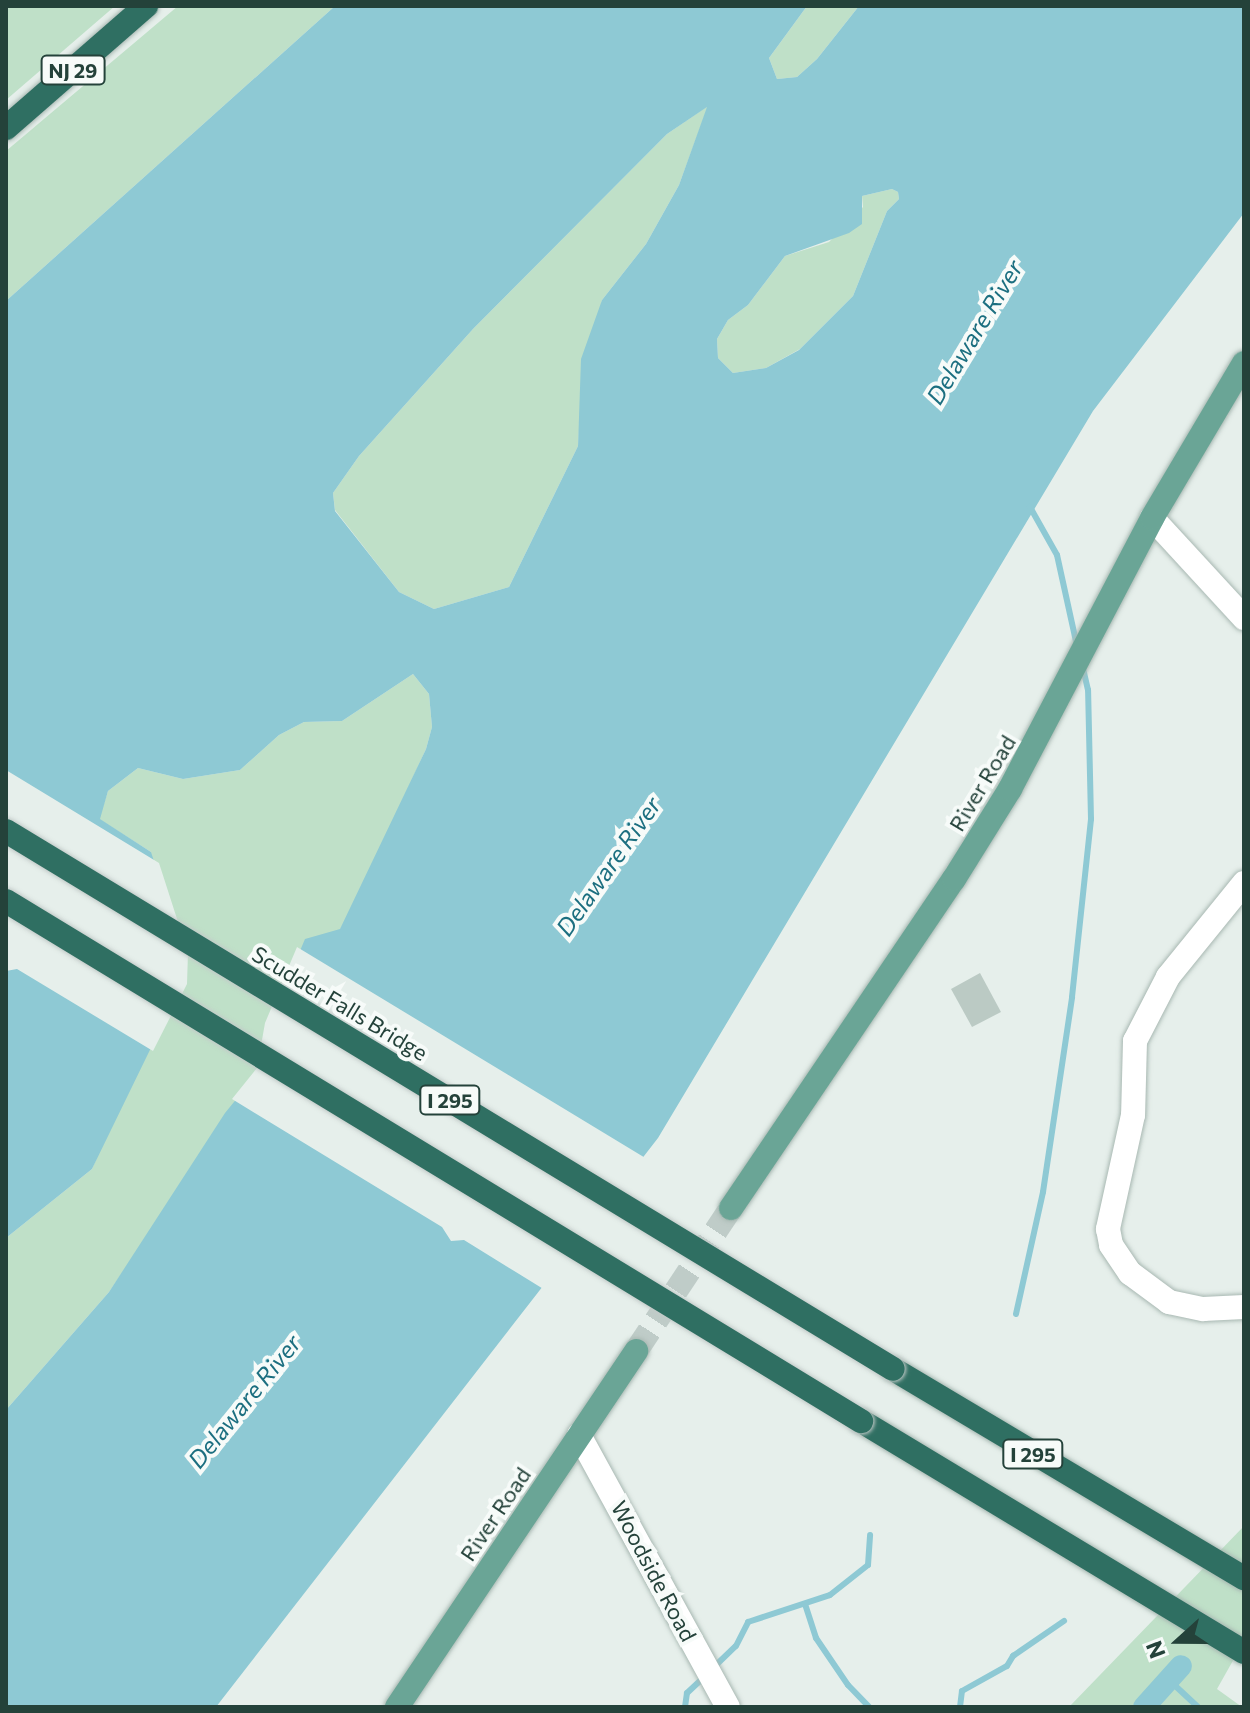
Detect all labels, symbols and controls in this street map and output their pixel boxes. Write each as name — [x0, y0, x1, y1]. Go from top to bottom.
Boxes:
road number: NJ 29 — [39, 54, 107, 86]
water label: Delaware River — [920, 255, 1028, 409]
street label: River Road — [943, 730, 1021, 836]
water label: Delaware River — [549, 791, 667, 941]
street label: Scudder Falls Bridge — [248, 940, 432, 1066]
road number: I 295 — [418, 1084, 482, 1116]
water label: Delaware River — [182, 1329, 306, 1473]
road number: I 295 — [1001, 1438, 1065, 1470]
street label: River Road — [454, 1462, 536, 1566]
street label: Woodside Road — [606, 1496, 702, 1646]
north arrow — [1138, 1601, 1218, 1681]
text: N — [1140, 1637, 1171, 1662]

